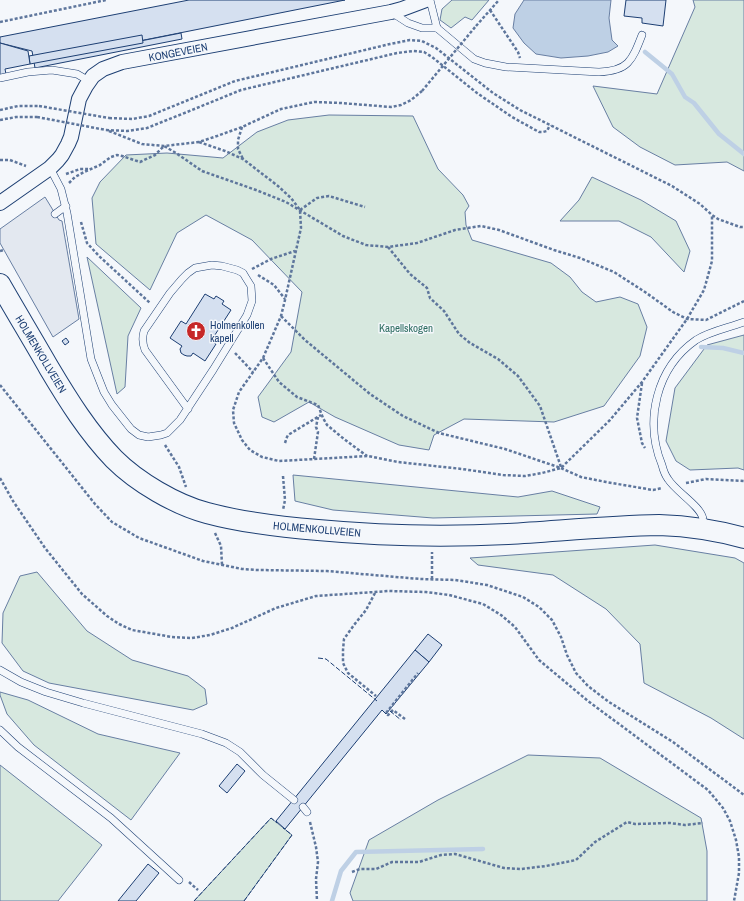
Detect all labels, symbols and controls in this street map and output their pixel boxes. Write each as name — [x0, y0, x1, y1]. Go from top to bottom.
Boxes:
street label: KONGEVEIEN — [147, 39, 209, 65]
street label: HOLMENKOLLVEIEN — [12, 313, 70, 395]
place label: Holmenkollen kapell — [210, 318, 265, 345]
church icon: Holmenkollen kapell — [185, 320, 207, 342]
park label: Kapellskogen — [379, 321, 433, 335]
street label: HOLMENKOLLVEIEN — [273, 518, 361, 540]

